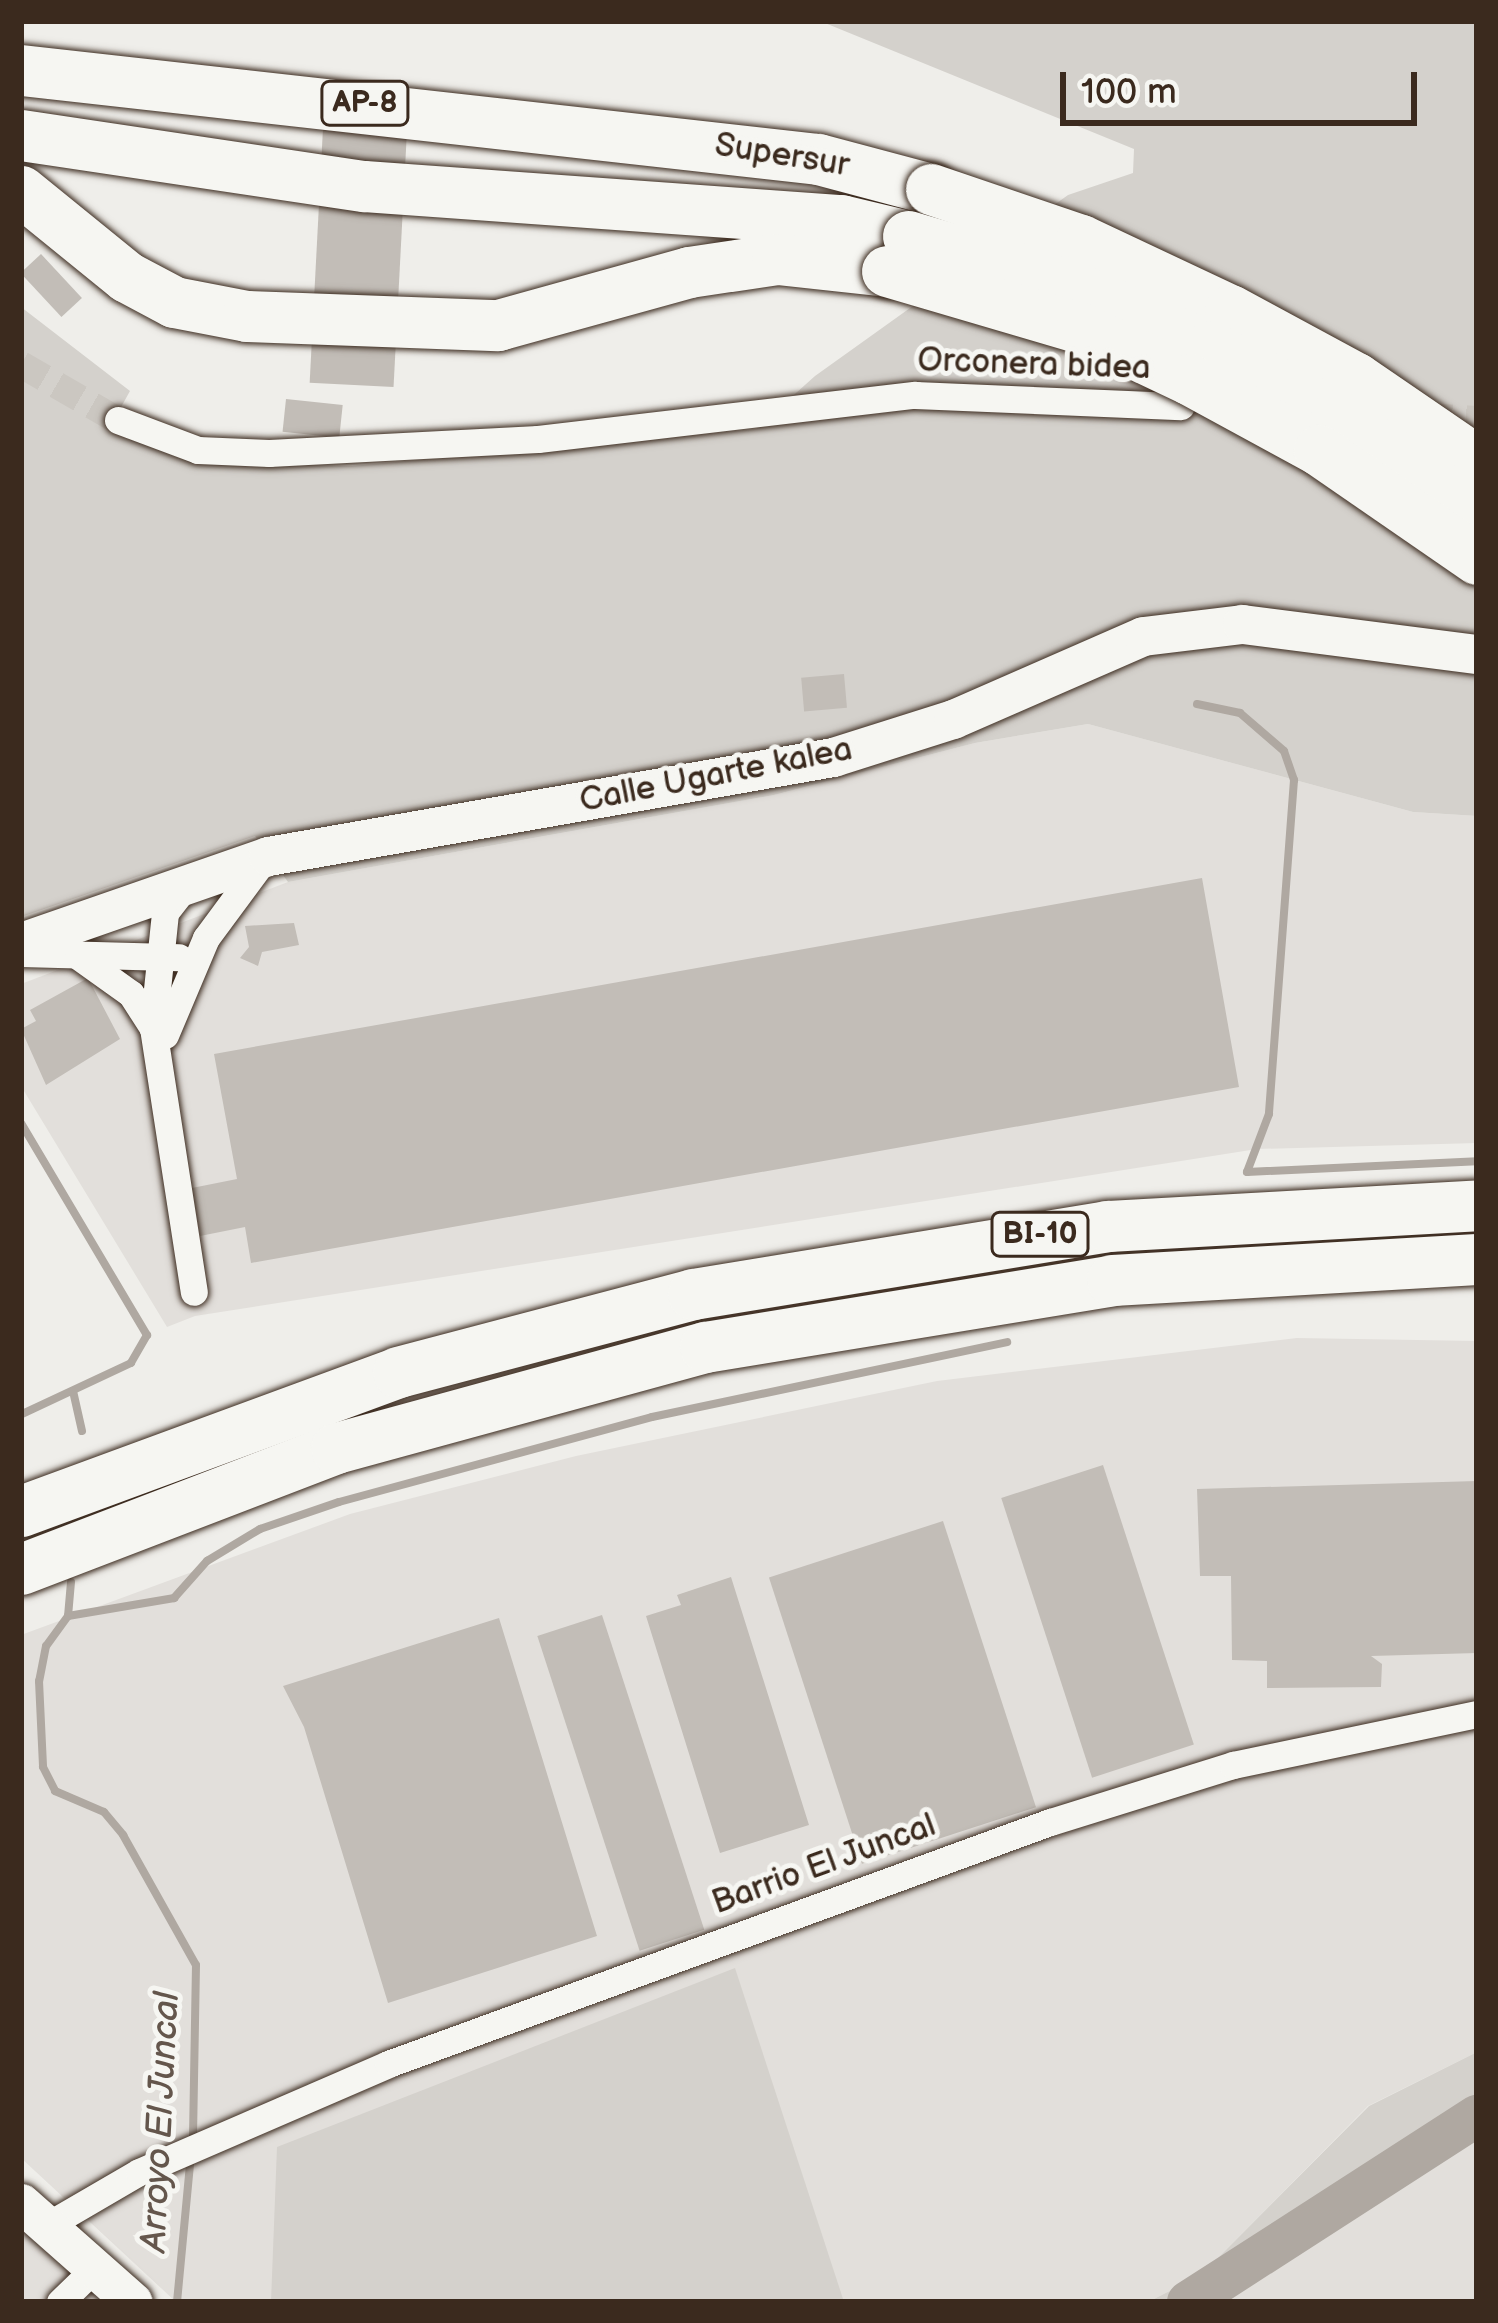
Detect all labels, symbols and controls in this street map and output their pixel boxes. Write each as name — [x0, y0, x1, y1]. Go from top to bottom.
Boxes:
scale bar — [1066, 48, 1423, 122]
text: 100 m — [1081, 71, 1177, 114]
road number: AP-8 — [320, 79, 410, 127]
street label: Supersur — [712, 126, 852, 186]
street label: Orconera bidea — [917, 341, 1151, 389]
street label: Calle Ugarte kalea — [576, 730, 856, 822]
road number: BI-10 — [989, 1210, 1091, 1258]
street label: Barrio El Juncal — [706, 1806, 942, 1924]
water label: Arroyo El Juncal — [133, 1990, 189, 2254]

